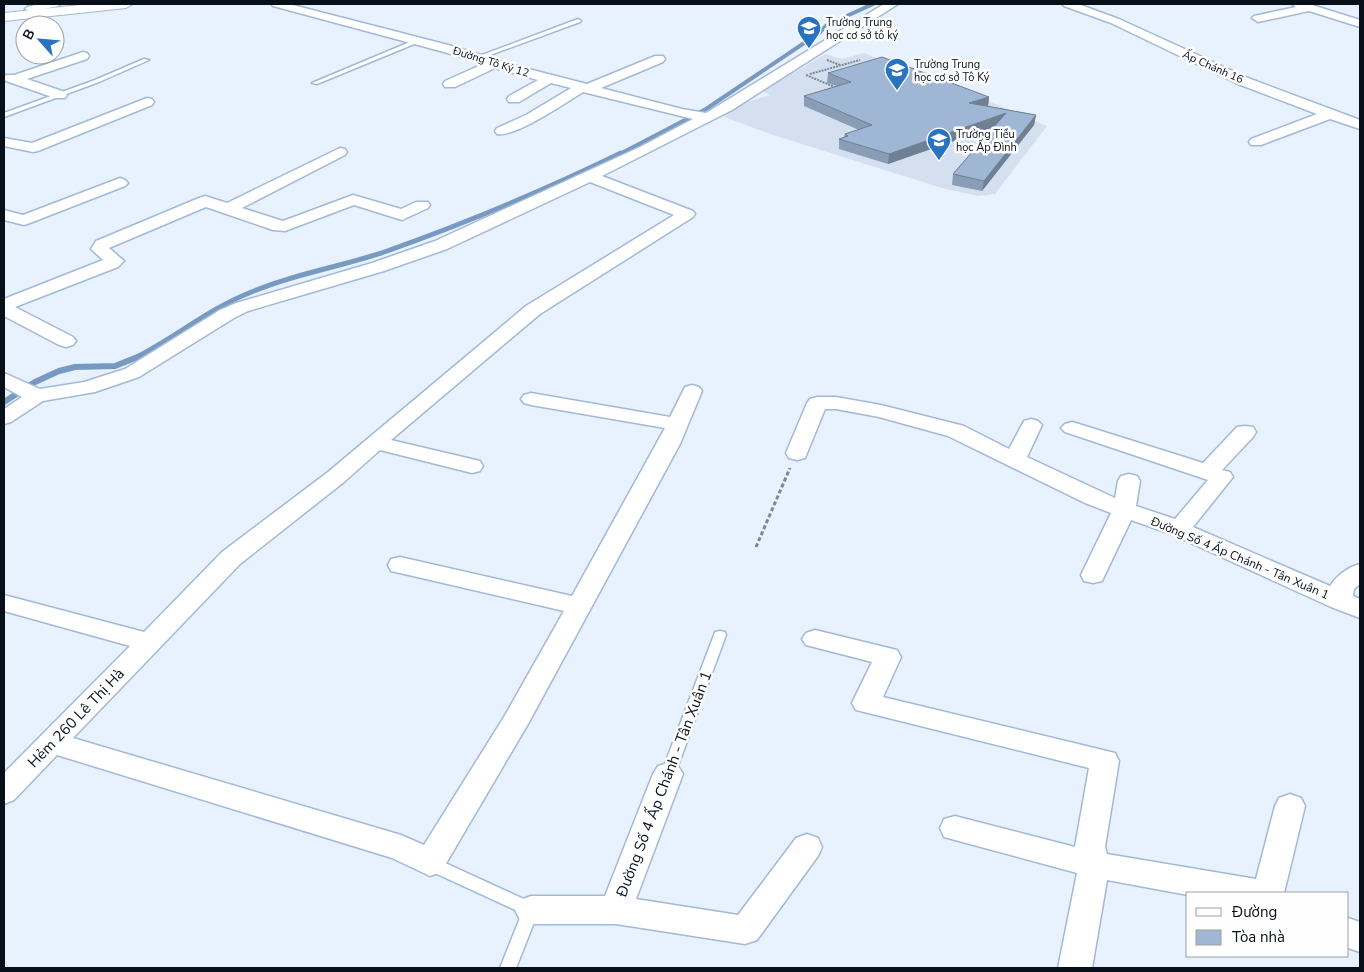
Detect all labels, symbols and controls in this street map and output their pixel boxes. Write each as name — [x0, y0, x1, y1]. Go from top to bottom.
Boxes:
north arrow — [15, 15, 65, 65]
school or university icon: Trường Trung học cơ sở tô ký — [796, 15, 822, 49]
place label: Trường Trung học cơ sở tô ký — [826, 15, 899, 43]
text: B — [18, 26, 40, 43]
street label: Đường Tô Ký 12 — [450, 43, 531, 81]
street label: Ấp Chánh 16 — [1180, 45, 1247, 87]
school or university icon: Trường Trung học cơ sở Tô Ký — [884, 57, 910, 91]
place label: Trường Trung học cơ sở Tô Ký — [914, 57, 990, 85]
school or university icon: Trường Tiểu học Ấp Đình — [926, 127, 952, 161]
place label: Trường Tiểu học Ấp Đình — [956, 127, 1017, 155]
street label: Đường Số 4 Ấp Chánh - Tân Xuân 1 — [1147, 512, 1332, 603]
street label: Hẻm 260 Lê Thị Hà — [23, 664, 129, 772]
street label: Đường Số 4 Ấp Chánh - Tân Xuân 1 — [609, 668, 716, 901]
legend — [1186, 892, 1349, 957]
text: Đường — [1231, 902, 1277, 922]
text: Tòa nhà — [1232, 927, 1285, 947]

